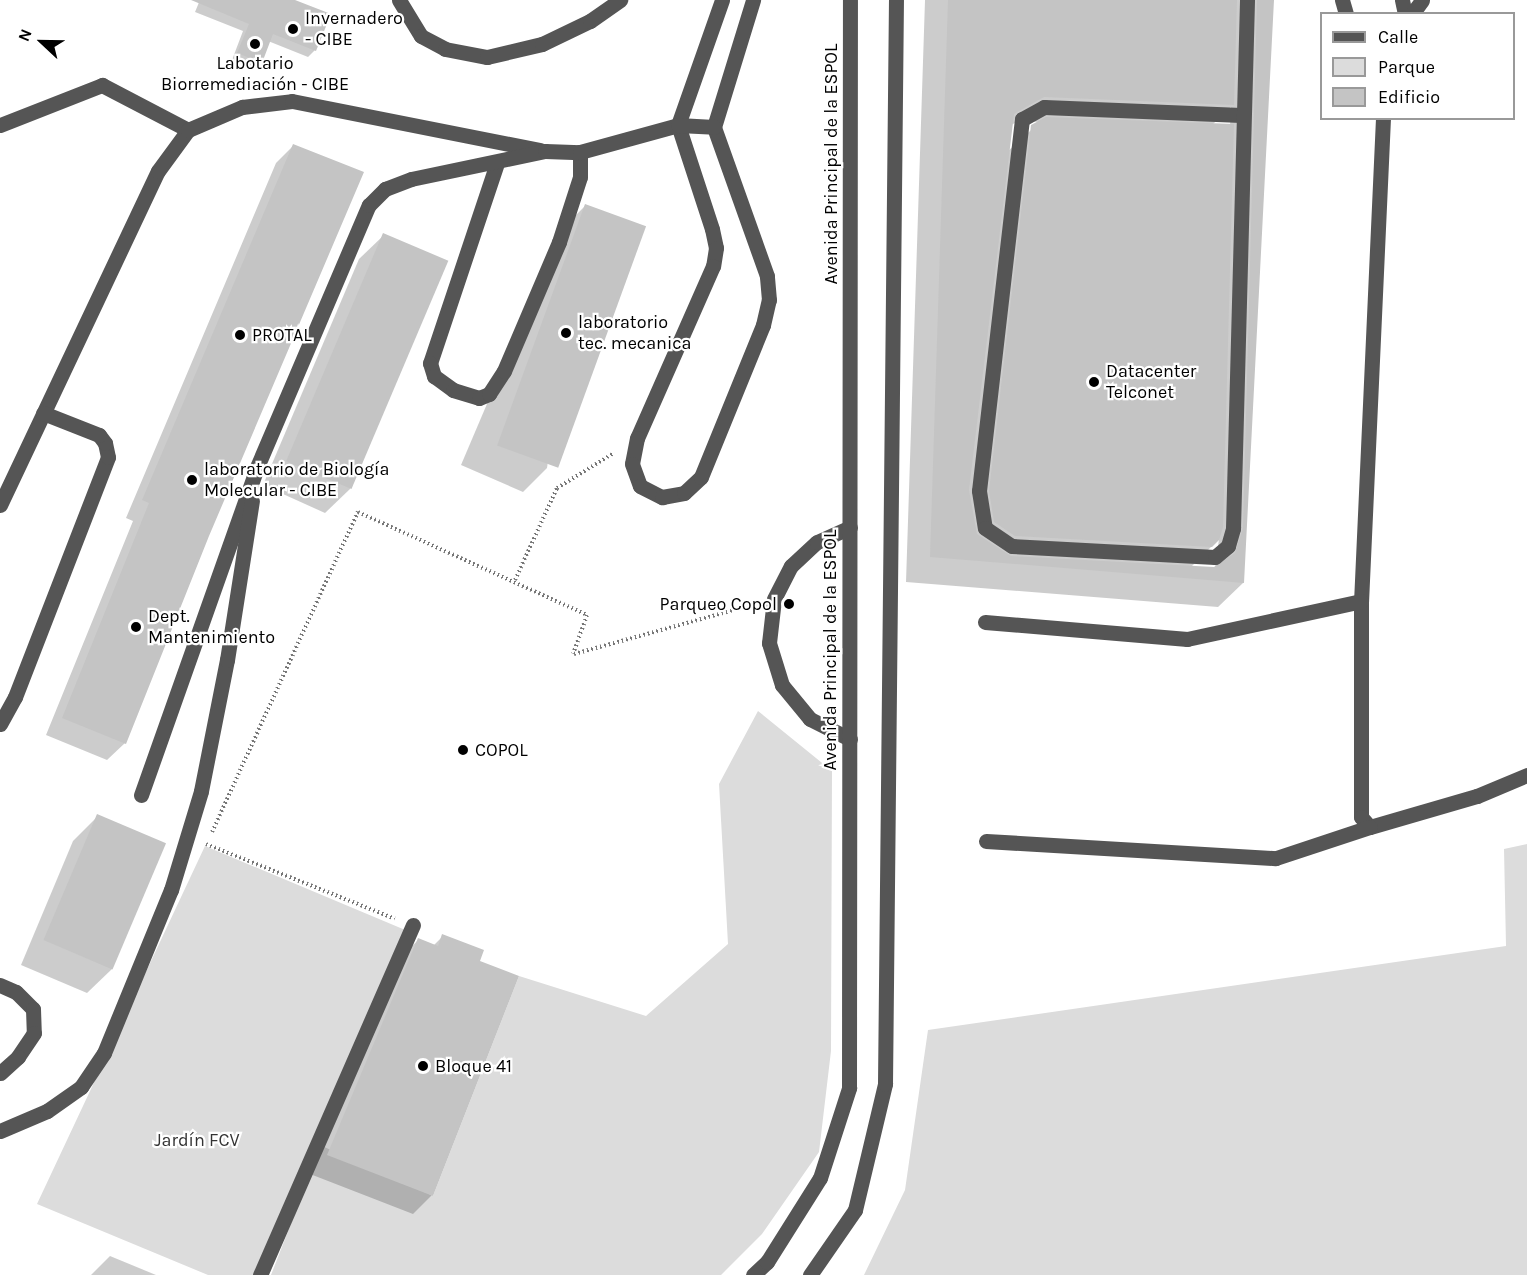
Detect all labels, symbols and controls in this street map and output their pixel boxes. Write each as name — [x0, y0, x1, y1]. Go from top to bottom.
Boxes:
place label: Invernadero - CIBE — [305, 8, 403, 50]
north arrow — [12, 12, 72, 72]
legend — [1320, 12, 1515, 120]
marker: Invernadero - CIBE — [286, 22, 300, 36]
text: N — [14, 26, 36, 44]
text: Calle — [1378, 26, 1418, 48]
marker: Labotario Biorremediación - CIBE — [248, 37, 262, 51]
street label: Avenida Principal de la ESPOL — [820, 44, 842, 284]
place label: Labotario Biorremediación - CIBE — [161, 53, 349, 96]
text: Parque — [1378, 56, 1435, 78]
text: Edificio — [1378, 86, 1440, 108]
place label: laboratorio tec. mecanica — [578, 312, 691, 354]
place label: PROTAL — [252, 324, 312, 346]
marker: laboratorio tec. mecanica — [559, 326, 573, 340]
marker: PROTAL — [233, 328, 247, 342]
place label: Datacenter Telconet — [1106, 361, 1196, 404]
marker: Datacenter Telconet — [1087, 375, 1101, 389]
place label: laboratorio de Biología Molecular - CIBE — [204, 459, 389, 502]
marker: laboratorio de Biología Molecular - CIBE — [185, 473, 199, 487]
street label: Avenida Principal de la ESPOL — [819, 530, 841, 770]
place label: Parqueo Copol — [660, 593, 777, 615]
marker: Parqueo Copol — [782, 597, 796, 611]
place label: Dept. Mantenimiento — [148, 606, 275, 648]
marker: Dept. Mantenimiento — [129, 620, 143, 634]
place label: COPOL — [475, 739, 528, 761]
marker: COPOL — [456, 743, 470, 757]
place label: Bloque 41 — [435, 1055, 512, 1077]
marker: Bloque 41 — [416, 1059, 430, 1073]
park label: Jardín FCV — [154, 1129, 240, 1151]

